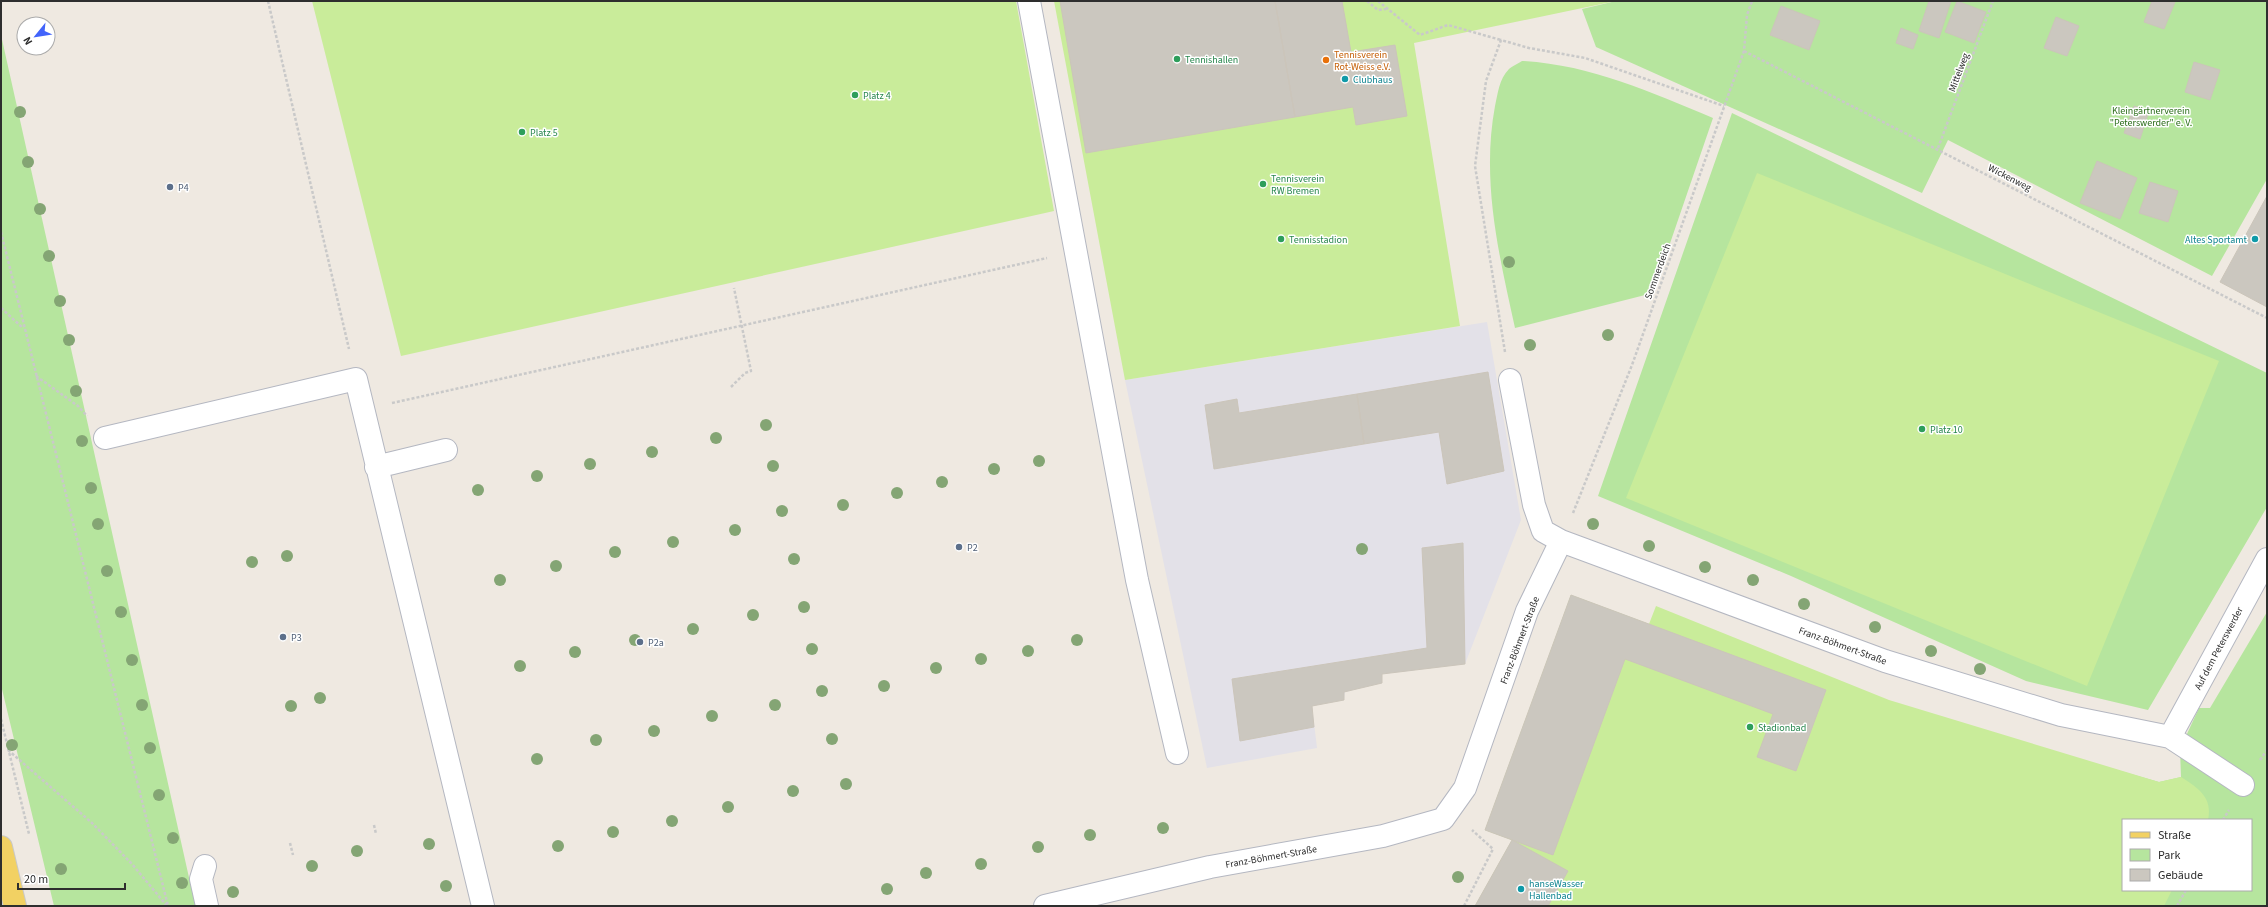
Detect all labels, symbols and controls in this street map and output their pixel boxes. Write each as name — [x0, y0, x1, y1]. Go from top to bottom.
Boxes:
north arrow — [16, 16, 56, 56]
text: N — [19, 34, 36, 48]
place label: Tennisverein Rot-Weiss e.V. — [1334, 48, 1390, 74]
street label: Mittelweg — [1945, 51, 1973, 94]
place label: Tennishallen — [1185, 53, 1238, 67]
marker: Tennishallen — [1172, 54, 1182, 64]
marker: Tennisverein Rot-Weiss e.V. — [1321, 55, 1331, 65]
place label: Clubhaus — [1353, 73, 1392, 87]
marker: Clubhaus — [1340, 74, 1350, 84]
place label: Platz 4 — [863, 89, 891, 103]
marker: Platz 4 — [850, 90, 860, 100]
park label: Kleingärtnerverein "Peterswerder" e. V. — [2110, 104, 2192, 130]
place label: Platz 5 — [530, 126, 558, 140]
marker: Platz 5 — [517, 127, 527, 137]
street label: Wickenweg — [1985, 161, 2034, 195]
place label: Tennisverein RW Bremen — [1271, 172, 1324, 198]
marker: Tennisverein RW Bremen — [1258, 179, 1268, 189]
place label: P4 — [178, 181, 189, 195]
marker: P4 — [165, 182, 175, 192]
place label: Tennisstadion — [1289, 233, 1347, 247]
place label: Altes Sportamt — [2185, 233, 2248, 247]
marker: Tennisstadion — [1276, 234, 1286, 244]
marker: Altes Sportamt — [2250, 234, 2260, 244]
street label: Sommerdeich — [1641, 241, 1675, 301]
place label: Platz 10 — [1930, 423, 1963, 437]
marker: Platz 10 — [1917, 424, 1927, 434]
place label: P2 — [967, 541, 978, 555]
marker: P2 — [954, 542, 964, 552]
street label: Franz-Böhmert-Straße — [1497, 595, 1543, 686]
street label: Auf dem Peterswerder — [2191, 604, 2247, 692]
street label: Franz-Böhmert-Straße — [1797, 624, 1889, 668]
place label: P3 — [291, 631, 302, 645]
marker: P3 — [278, 632, 288, 642]
place label: P2a — [648, 636, 664, 650]
marker: P2a — [635, 637, 645, 647]
place label: Stadionbad — [1758, 721, 1806, 735]
marker: Stadionbad — [1745, 722, 1755, 732]
legend — [2122, 819, 2252, 891]
text: Straße — [2158, 827, 2191, 844]
street label: Franz-Böhmert-Straße — [1224, 842, 1318, 872]
text: Park — [2158, 847, 2180, 864]
scale bar — [18, 865, 125, 891]
text: Gebäude — [2158, 867, 2203, 884]
text: 20 m — [24, 871, 48, 888]
place label: hanseWasser Hallenbad — [1529, 877, 1584, 903]
marker: hanseWasser Hallenbad — [1516, 884, 1526, 894]

